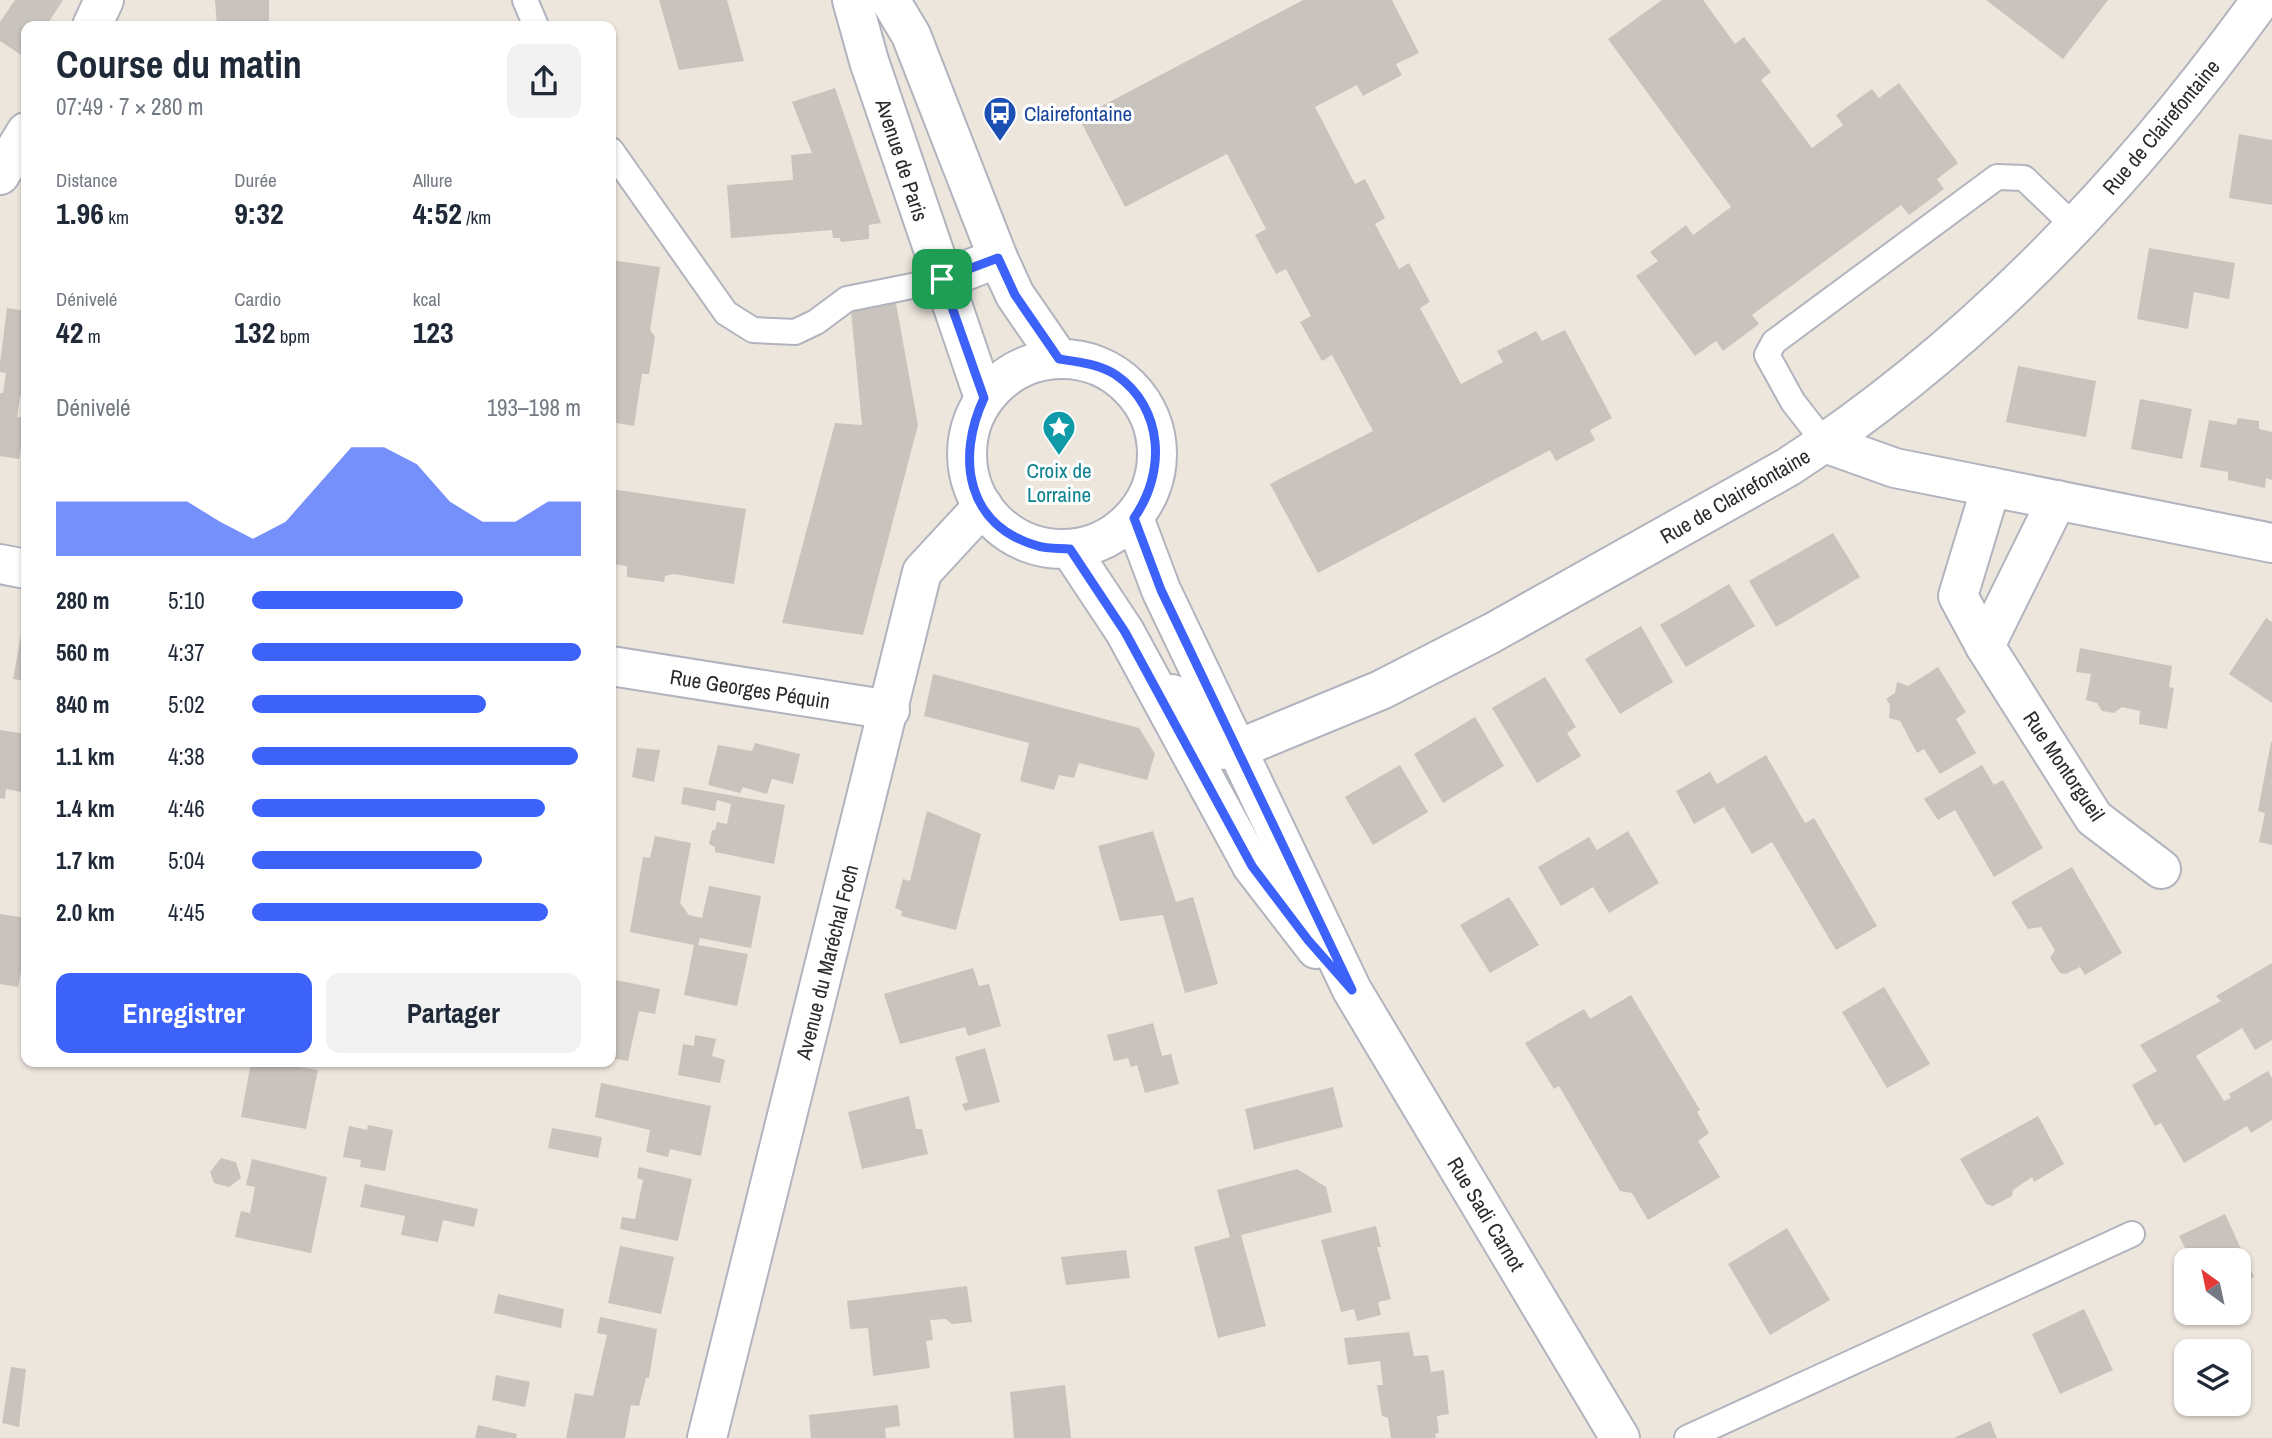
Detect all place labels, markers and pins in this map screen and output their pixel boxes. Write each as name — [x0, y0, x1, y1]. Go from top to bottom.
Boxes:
bus stop icon: Clairefontaine — [981, 94, 1019, 143]
place label: Clairefontaine — [1024, 99, 1132, 128]
pin — [912, 249, 972, 309]
place icon: Croix de Lorraine — [1040, 408, 1078, 457]
place label: Croix de Lorraine — [1026, 456, 1092, 509]

